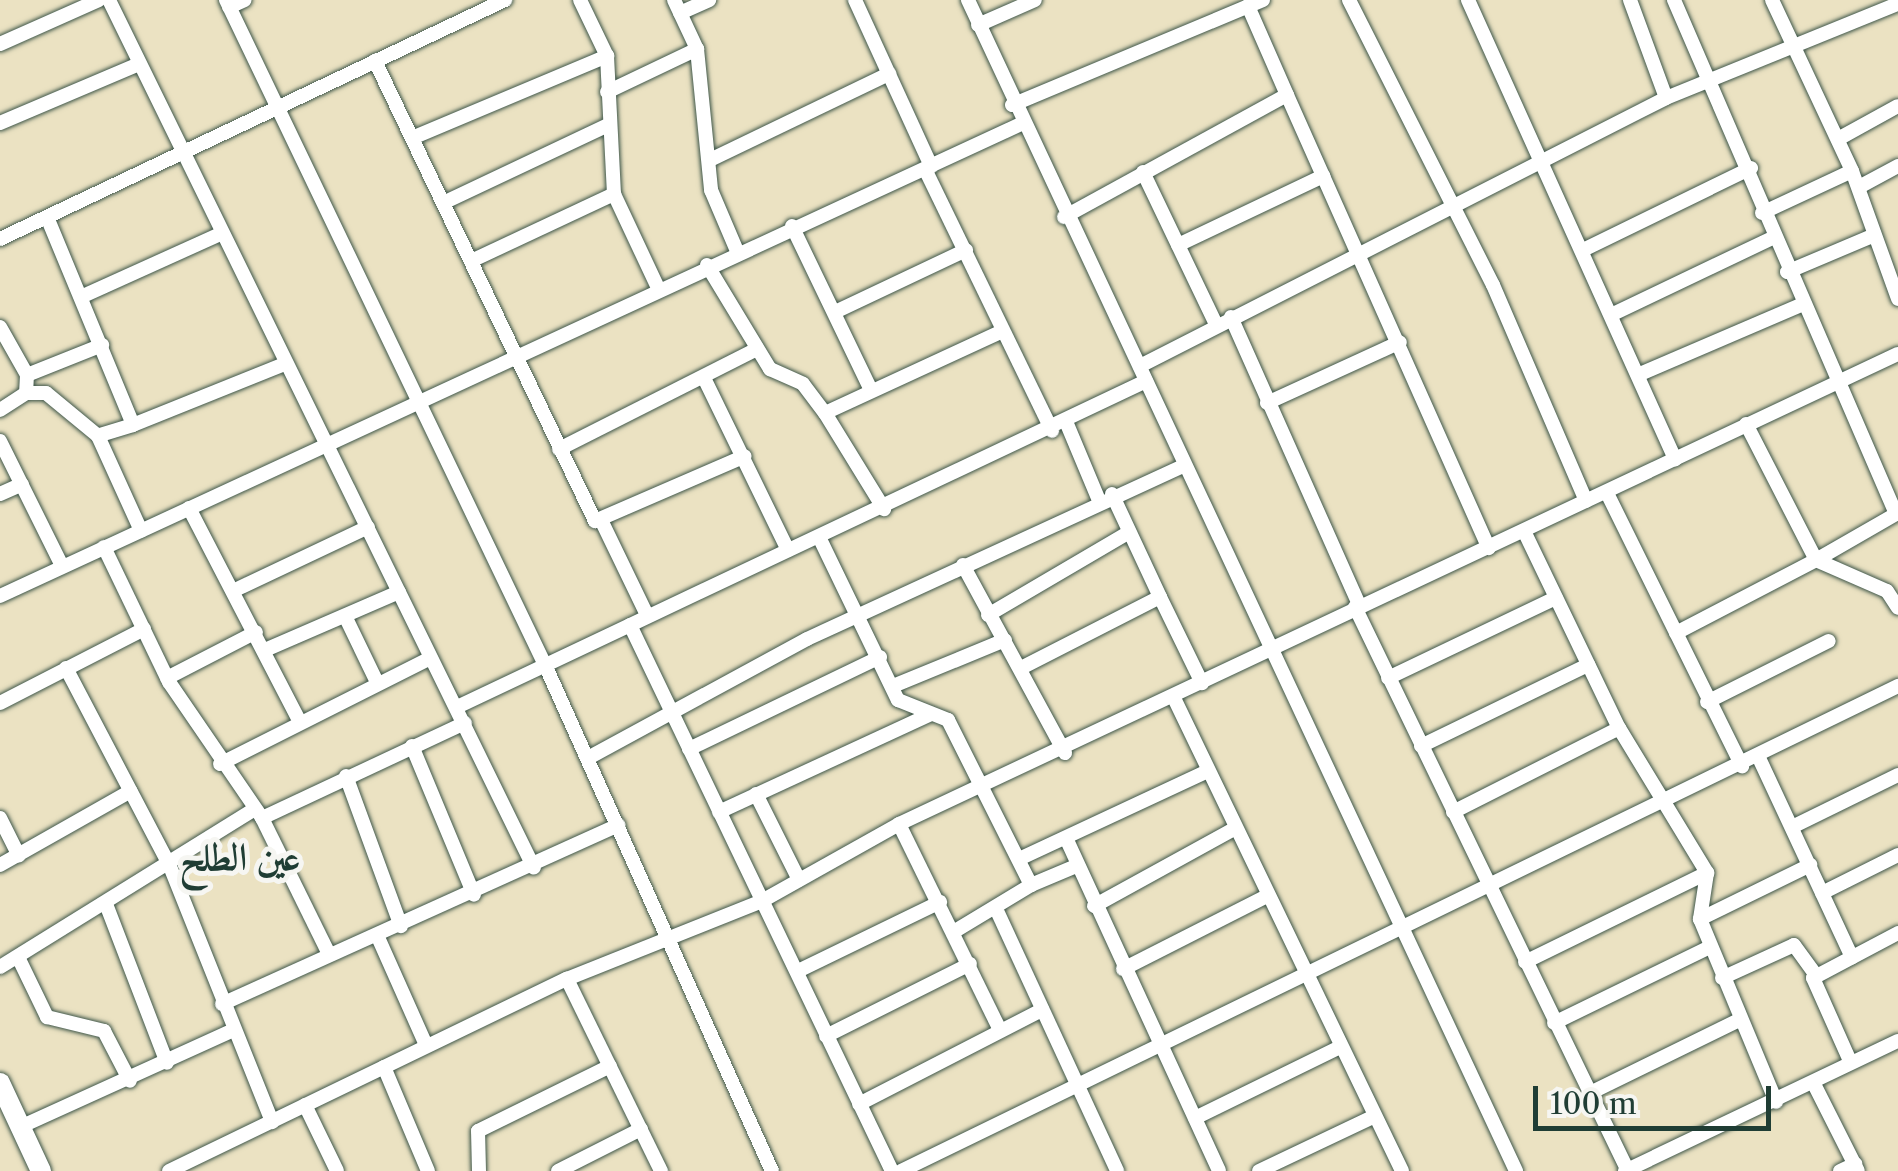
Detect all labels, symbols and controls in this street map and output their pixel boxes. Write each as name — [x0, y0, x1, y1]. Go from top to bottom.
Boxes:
district label: عين الطلح — [180, 834, 300, 880]
scale bar — [1538, 1066, 1776, 1128]
text: 100 m — [1550, 1085, 1637, 1122]

